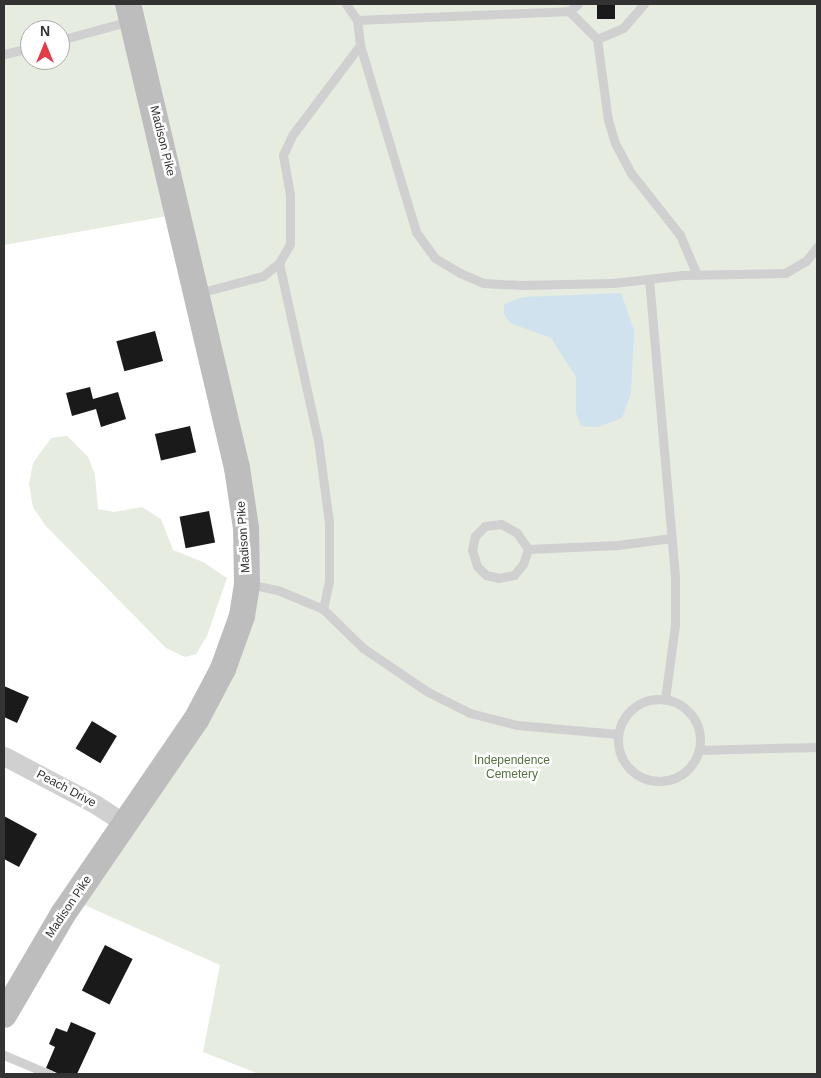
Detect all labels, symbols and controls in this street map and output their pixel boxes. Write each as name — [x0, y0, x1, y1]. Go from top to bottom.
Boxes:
north arrow — [20, 20, 70, 70]
text: N — [40, 23, 50, 39]
street label: Madison Pike — [146, 104, 178, 178]
street label: Madison Pike — [234, 501, 254, 573]
park label: Independence Cemetery — [474, 754, 550, 782]
street label: Peach Drive — [34, 767, 98, 811]
street label: Madison Pike — [43, 873, 95, 941]

